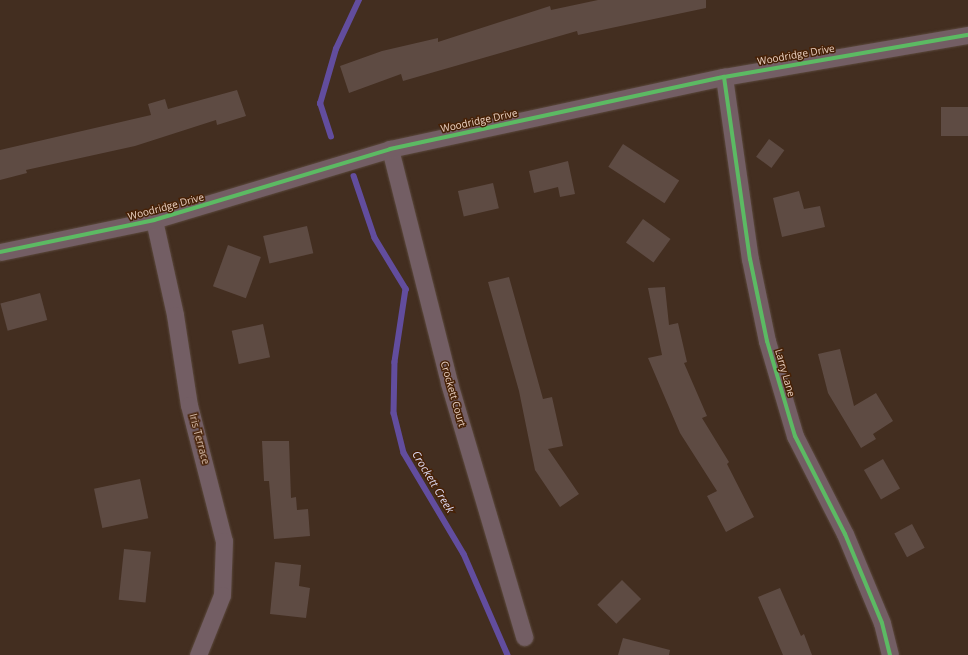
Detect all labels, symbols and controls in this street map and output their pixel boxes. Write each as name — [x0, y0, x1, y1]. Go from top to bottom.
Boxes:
street label: Woodridge Drive — [756, 42, 836, 68]
street label: Woodridge Drive — [439, 107, 519, 135]
street label: Woodridge Drive — [127, 191, 205, 223]
street label: Larry Lane — [772, 348, 798, 398]
street label: Crockett Court — [438, 360, 468, 428]
street label: Iris Terrace — [186, 412, 212, 466]
water label: Crockett Creek — [409, 449, 457, 515]

